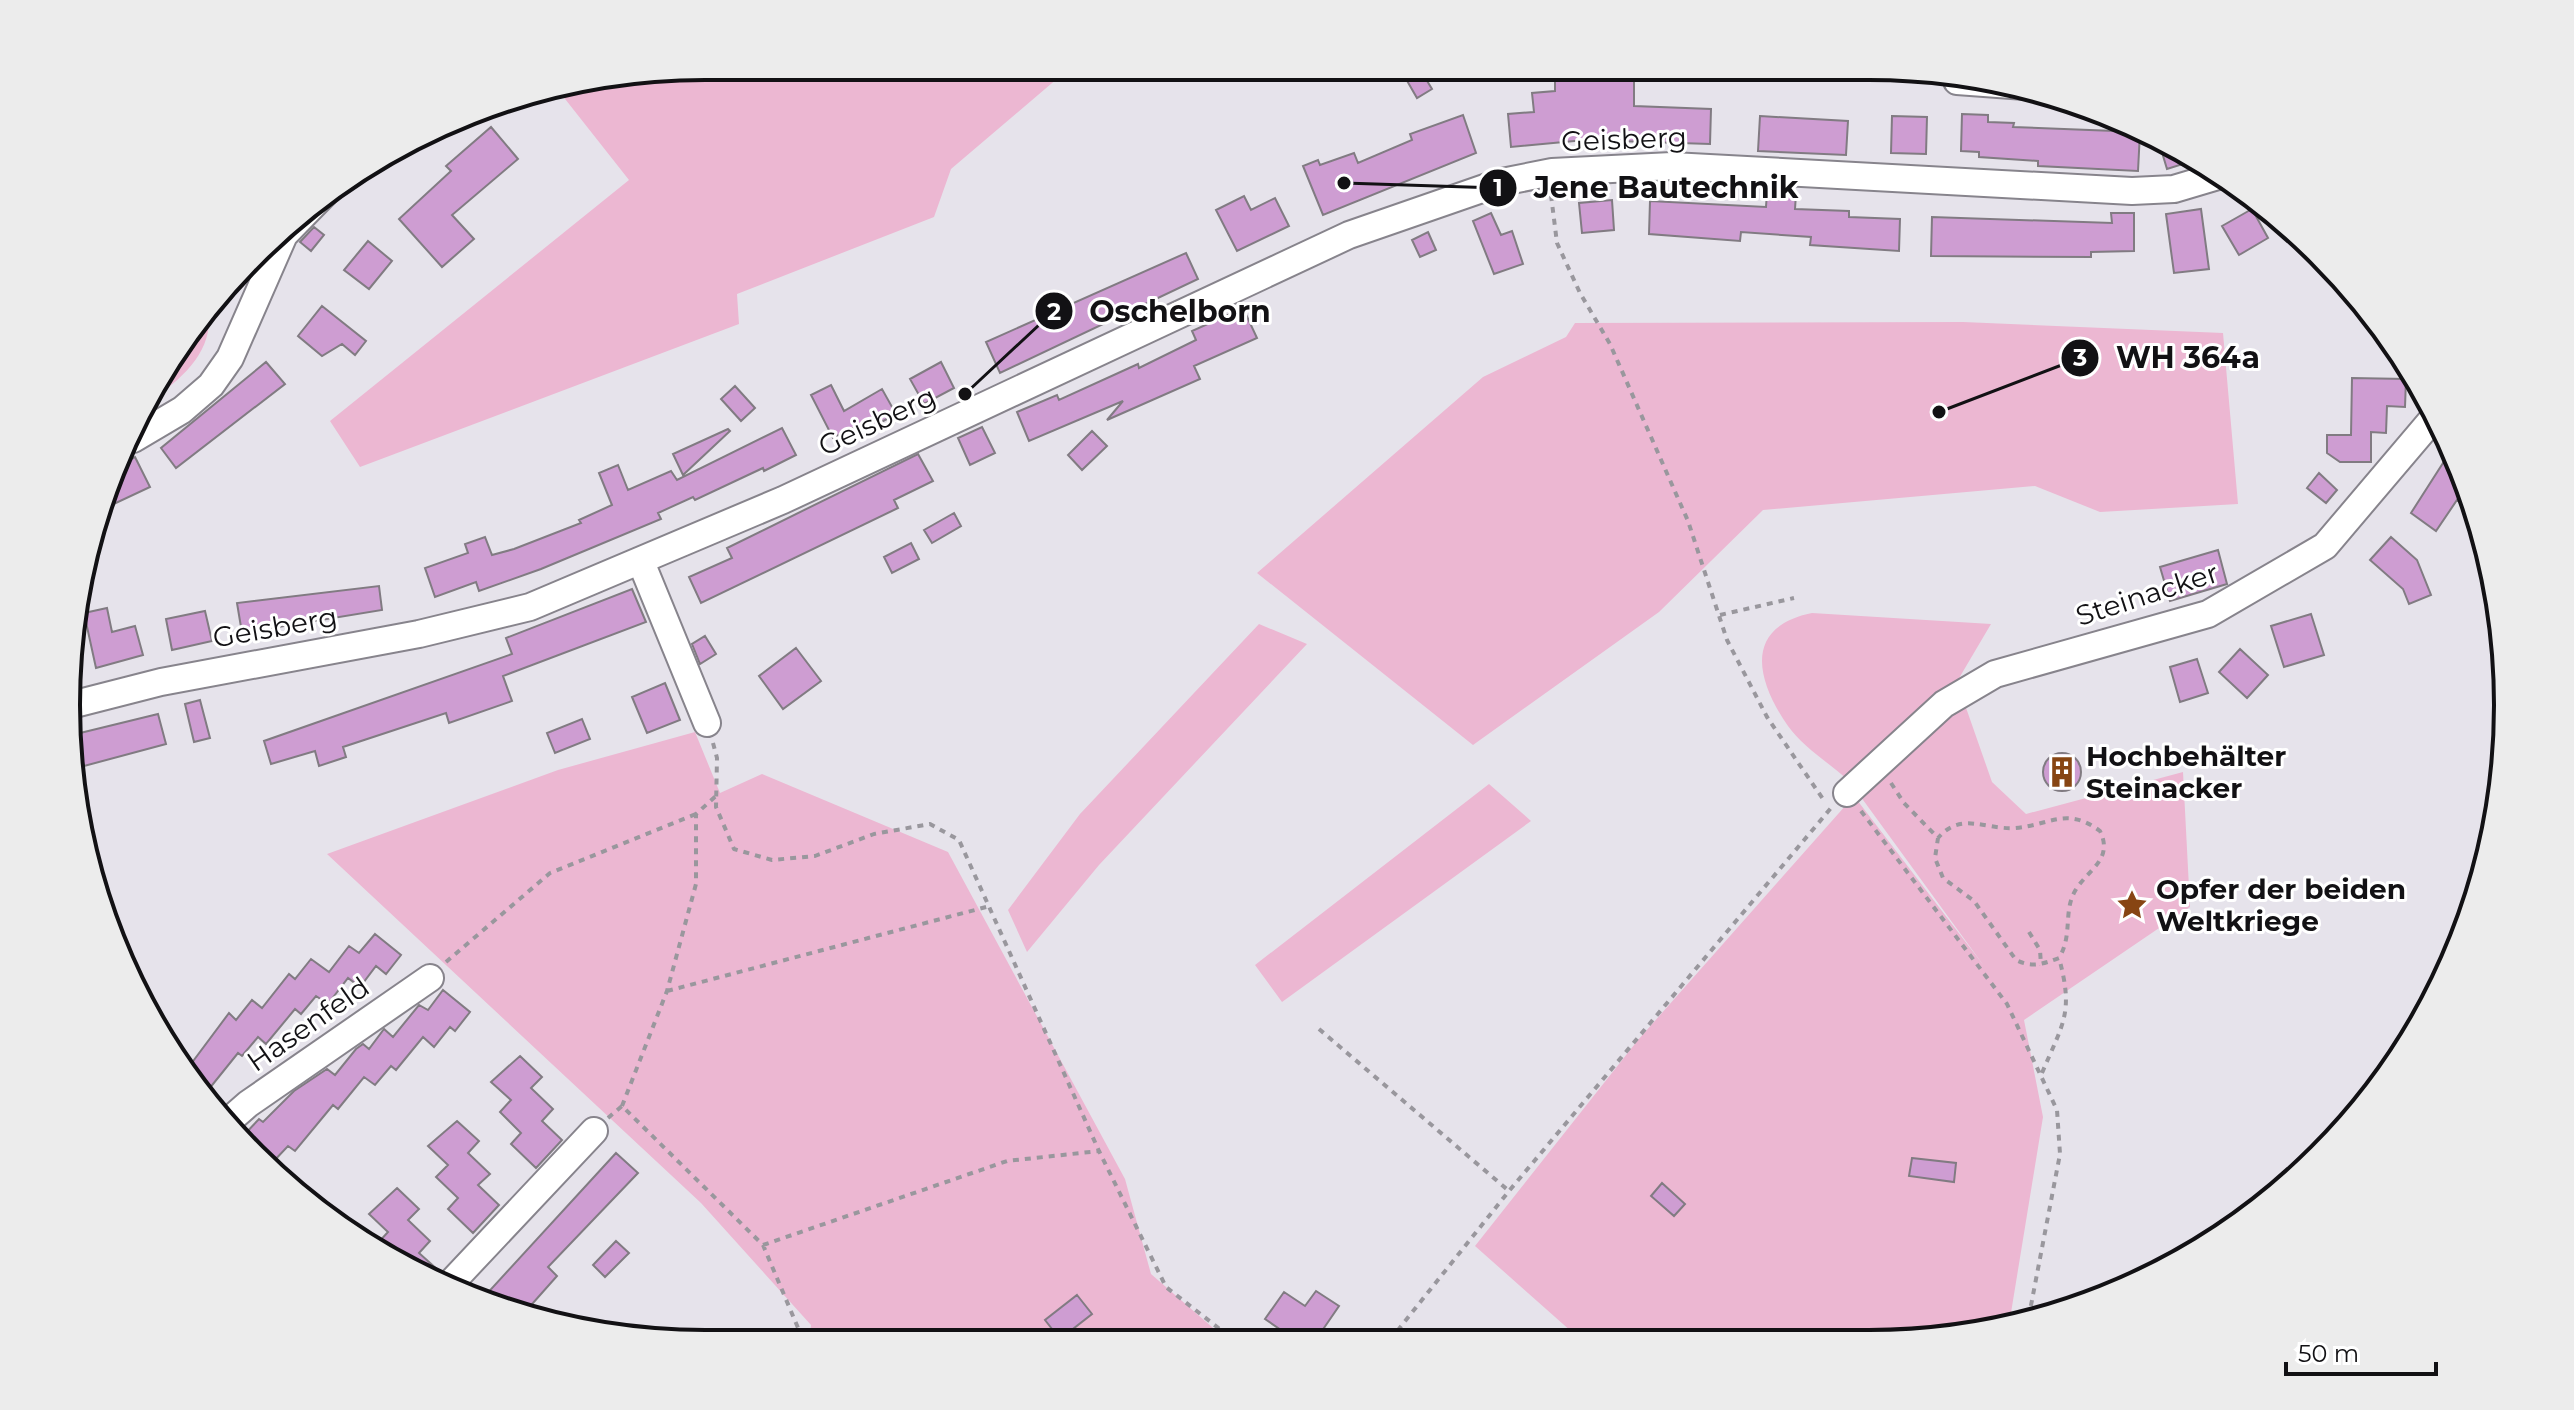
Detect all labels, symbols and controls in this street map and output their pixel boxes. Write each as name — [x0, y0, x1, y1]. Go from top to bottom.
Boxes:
street label: Geisberg — [1561, 120, 1687, 158]
callout: Jene Bautechnik — [1478, 161, 1814, 215]
text: Jene Bautechnik — [1533, 169, 1799, 206]
text: 1 — [1493, 173, 1503, 202]
callout: Oschelborn — [1034, 284, 1287, 338]
text: Oschelborn — [1089, 293, 1271, 330]
text: 2 — [1047, 297, 1061, 326]
callout: WH 364a — [2060, 331, 2276, 385]
text: WH 364a — [2116, 339, 2260, 376]
text: 3 — [2072, 343, 2087, 372]
street label: Geisberg — [813, 379, 941, 463]
street label: Steinacker — [2071, 555, 2223, 633]
street label: Geisberg — [210, 599, 340, 655]
place label: Hochbehälter Steinacker — [2086, 739, 2286, 805]
building icon: Hochbehälter Steinacker — [2045, 755, 2079, 789]
place label: Opfer der beiden Weltkriege — [2156, 872, 2406, 938]
place icon: Opfer der beiden Weltkriege — [2115, 888, 2149, 922]
street label: Hasenfeld — [240, 970, 376, 1078]
scale bar — [2286, 1326, 2436, 1376]
text: 50 m — [2298, 1339, 2359, 1368]

